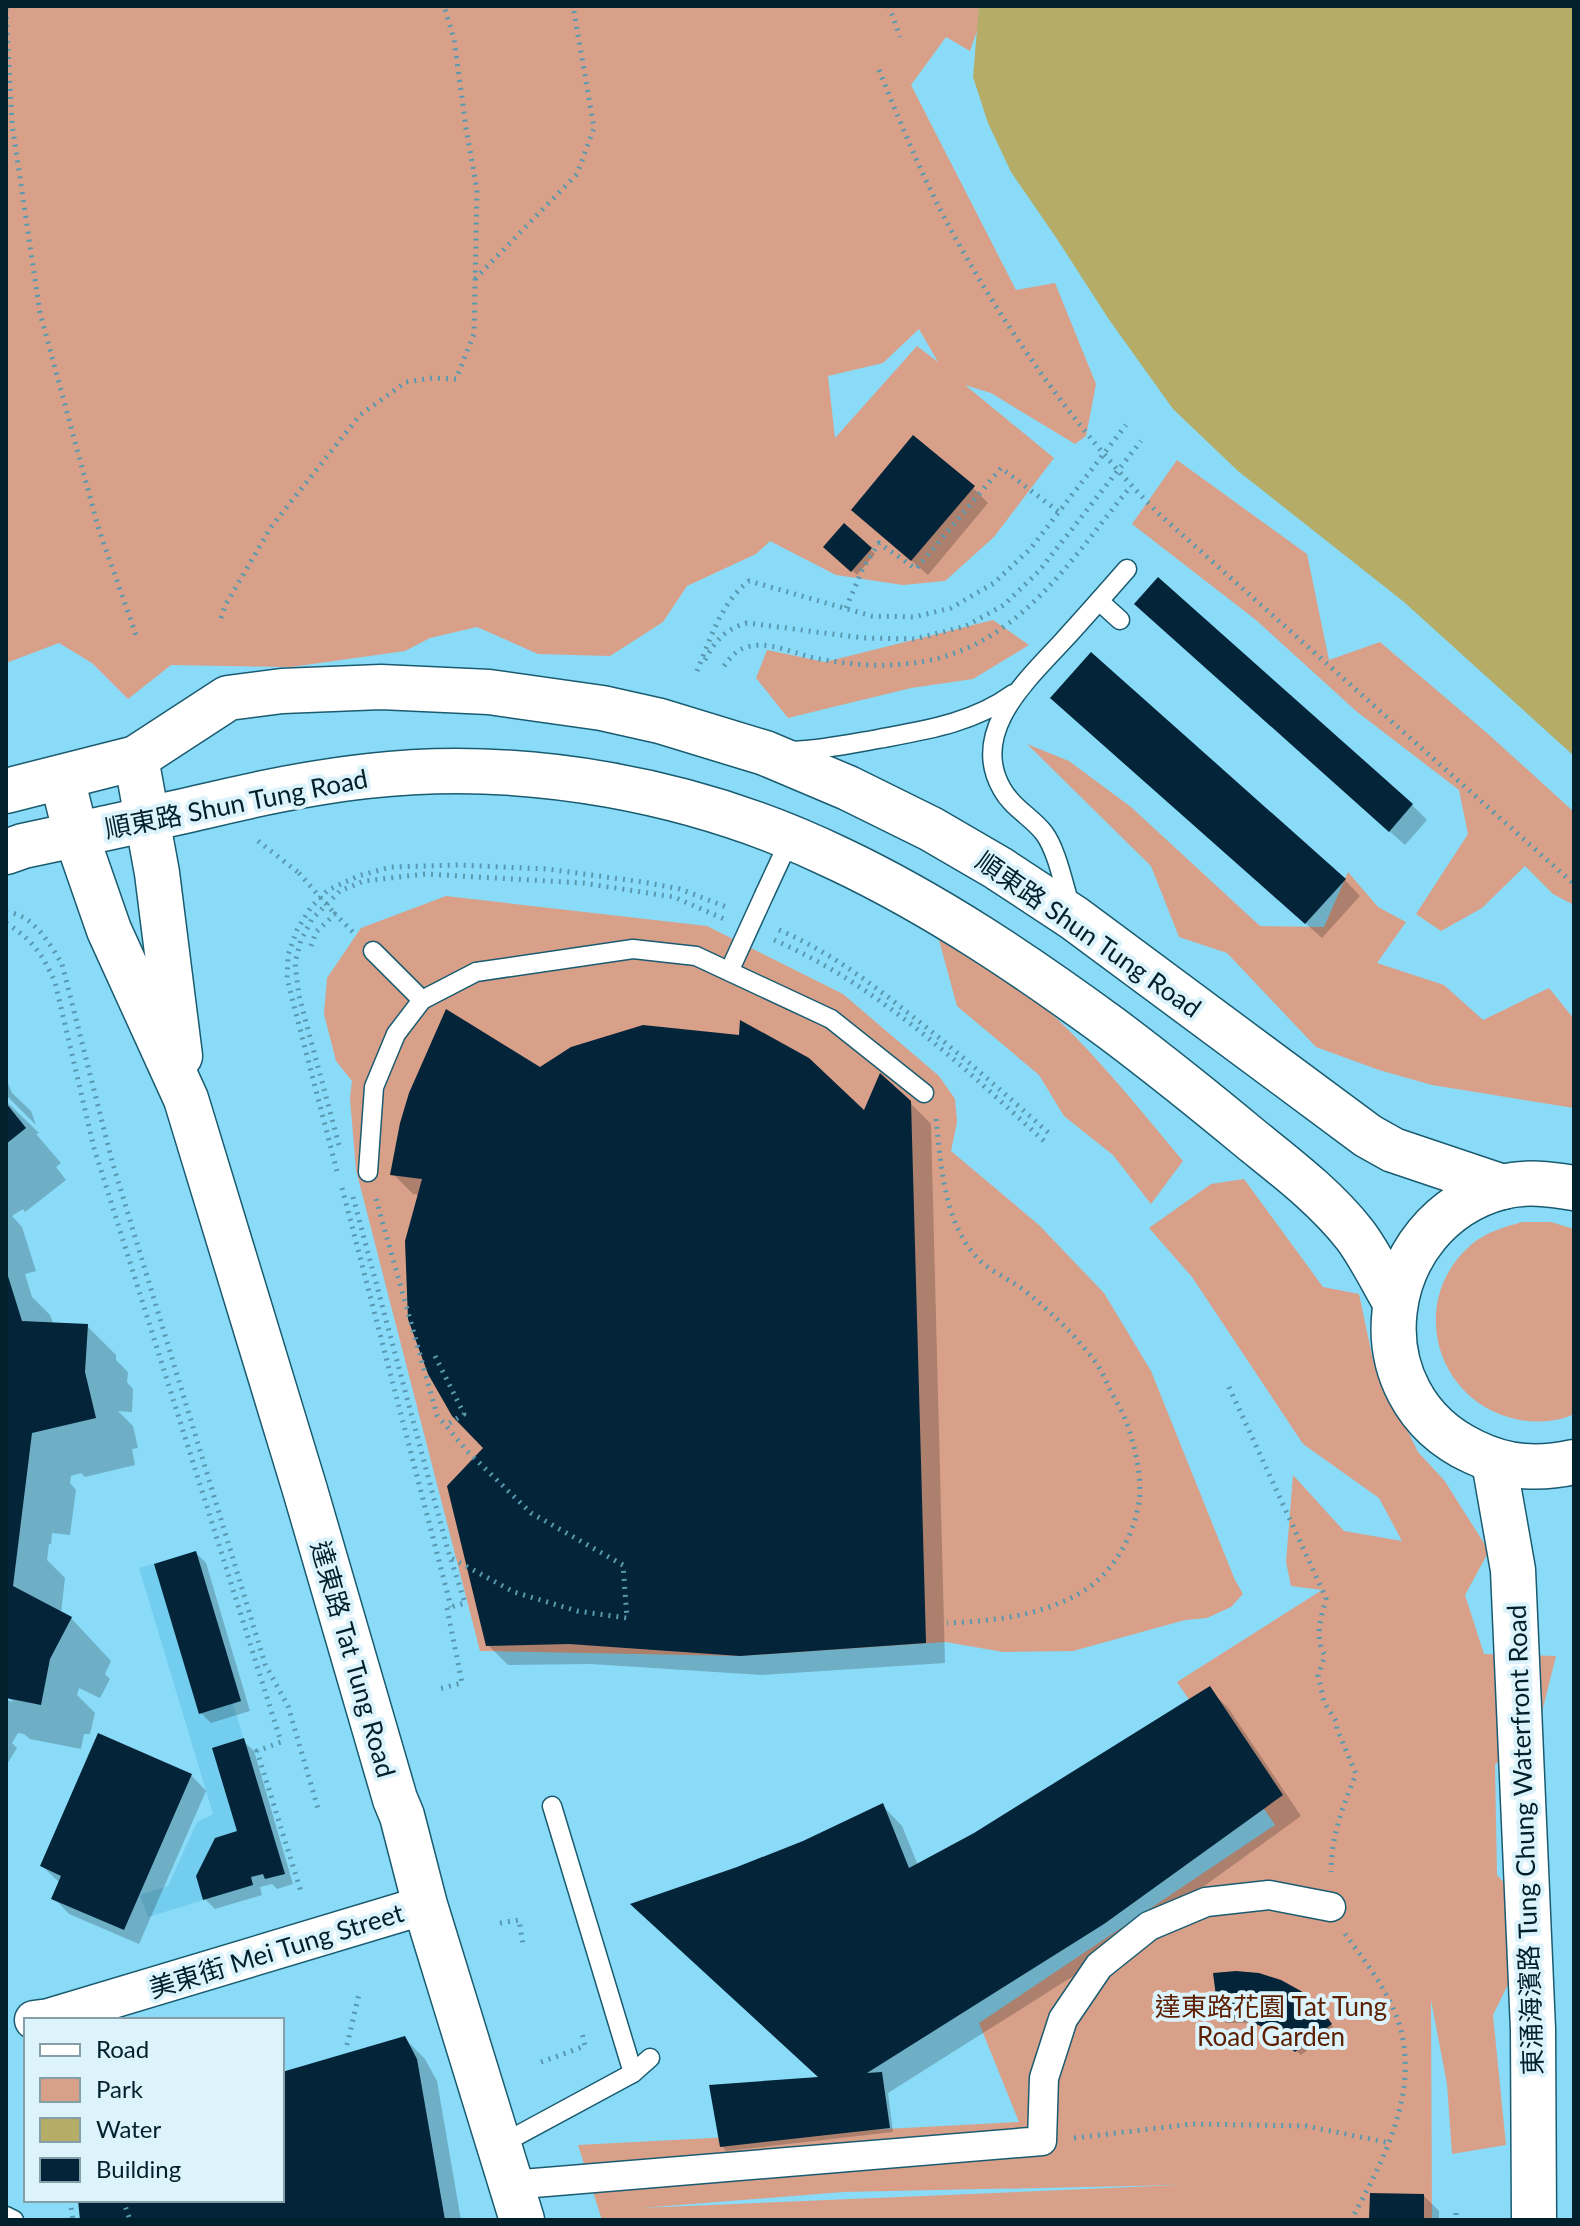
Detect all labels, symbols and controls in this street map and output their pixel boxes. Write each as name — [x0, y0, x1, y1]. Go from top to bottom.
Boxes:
street label: 順東路 Shun Tung Road — [102, 762, 370, 844]
street label: 順東路 Shun Tung Road — [970, 844, 1208, 1024]
street label: 達東路 Tat Tung Road — [305, 1537, 403, 1781]
street label: 東涌海濱路 Tung Chung Waterfront Road — [1500, 1604, 1548, 2076]
street label: 美東街 Mei Tung Street — [145, 1896, 408, 2004]
park label: 達東路花園 Tat Tung Road Garden — [1155, 1990, 1387, 2052]
legend — [24, 2018, 284, 2202]
text: Road — [96, 2034, 149, 2063]
text: Park — [96, 2074, 144, 2103]
text: Water — [96, 2114, 161, 2143]
text: Building — [96, 2154, 181, 2183]

